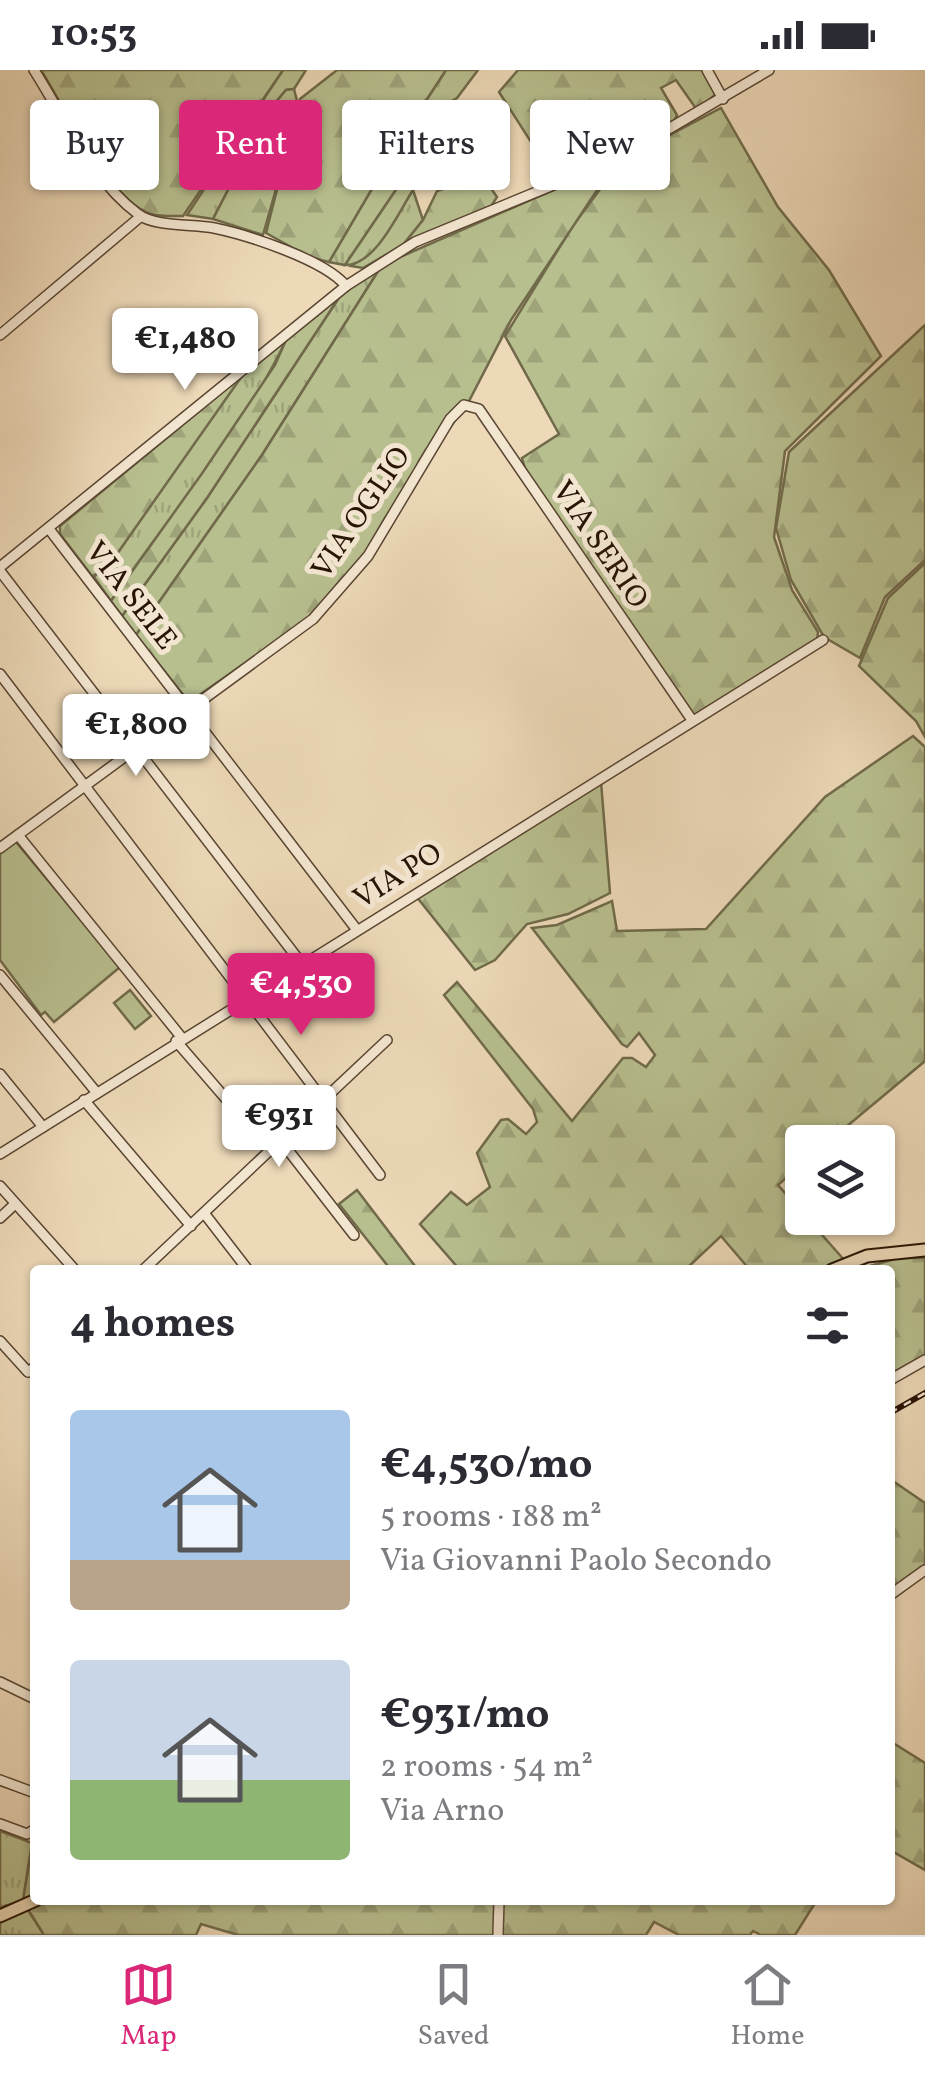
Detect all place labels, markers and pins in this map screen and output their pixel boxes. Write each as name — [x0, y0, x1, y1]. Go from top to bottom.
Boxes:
pin: €1,480 — [104, 308, 266, 393]
pin: €1,800 — [55, 694, 217, 779]
pin: €4,530 — [220, 953, 382, 1038]
pin: €931 — [220, 1085, 338, 1170]

